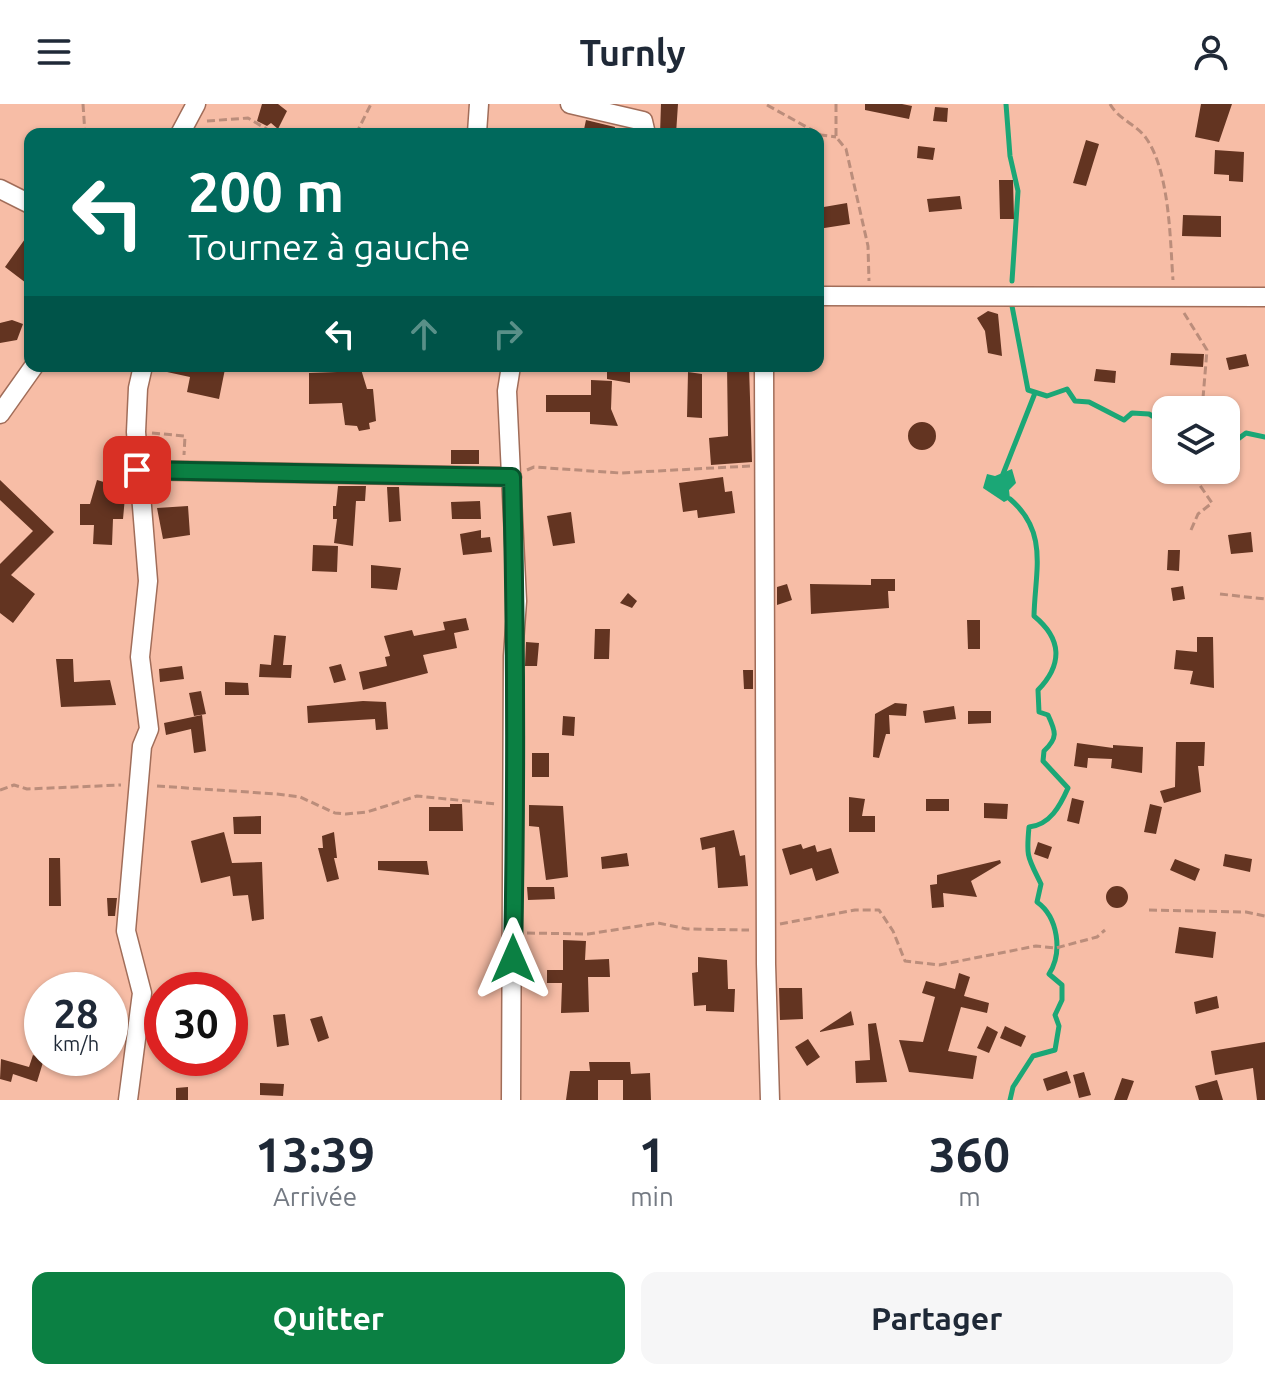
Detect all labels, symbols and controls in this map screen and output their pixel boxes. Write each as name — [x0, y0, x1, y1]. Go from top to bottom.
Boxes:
icon: menu — [32, 30, 76, 74]
icon: person — [1189, 30, 1233, 74]
text: Turnly — [579, 32, 686, 73]
icon: left — [56, 160, 160, 264]
text: 200 m — [188, 160, 344, 223]
text: Tournez à gauche — [188, 226, 470, 267]
icon: left — [318, 312, 362, 356]
icon: ahead — [402, 312, 446, 356]
icon: right — [486, 312, 530, 356]
map controls — [1152, 396, 1240, 484]
button: layers — [1152, 396, 1240, 484]
pin — [103, 436, 171, 504]
icon: arrive — [115, 448, 159, 492]
position arrow — [471, 917, 555, 1001]
speed limit sign: 30 — [144, 972, 248, 1076]
text: 28 — [53, 991, 99, 1036]
text: km/h — [53, 1032, 99, 1055]
text: 13:39 — [255, 1127, 375, 1181]
text: 1 — [638, 1127, 665, 1181]
text: 360 — [929, 1127, 1010, 1181]
text: Arrivée — [273, 1182, 357, 1211]
text: min — [630, 1182, 674, 1211]
text: m — [958, 1182, 981, 1211]
button: Quitter — [32, 1272, 625, 1364]
button: Partager — [641, 1272, 1233, 1364]

